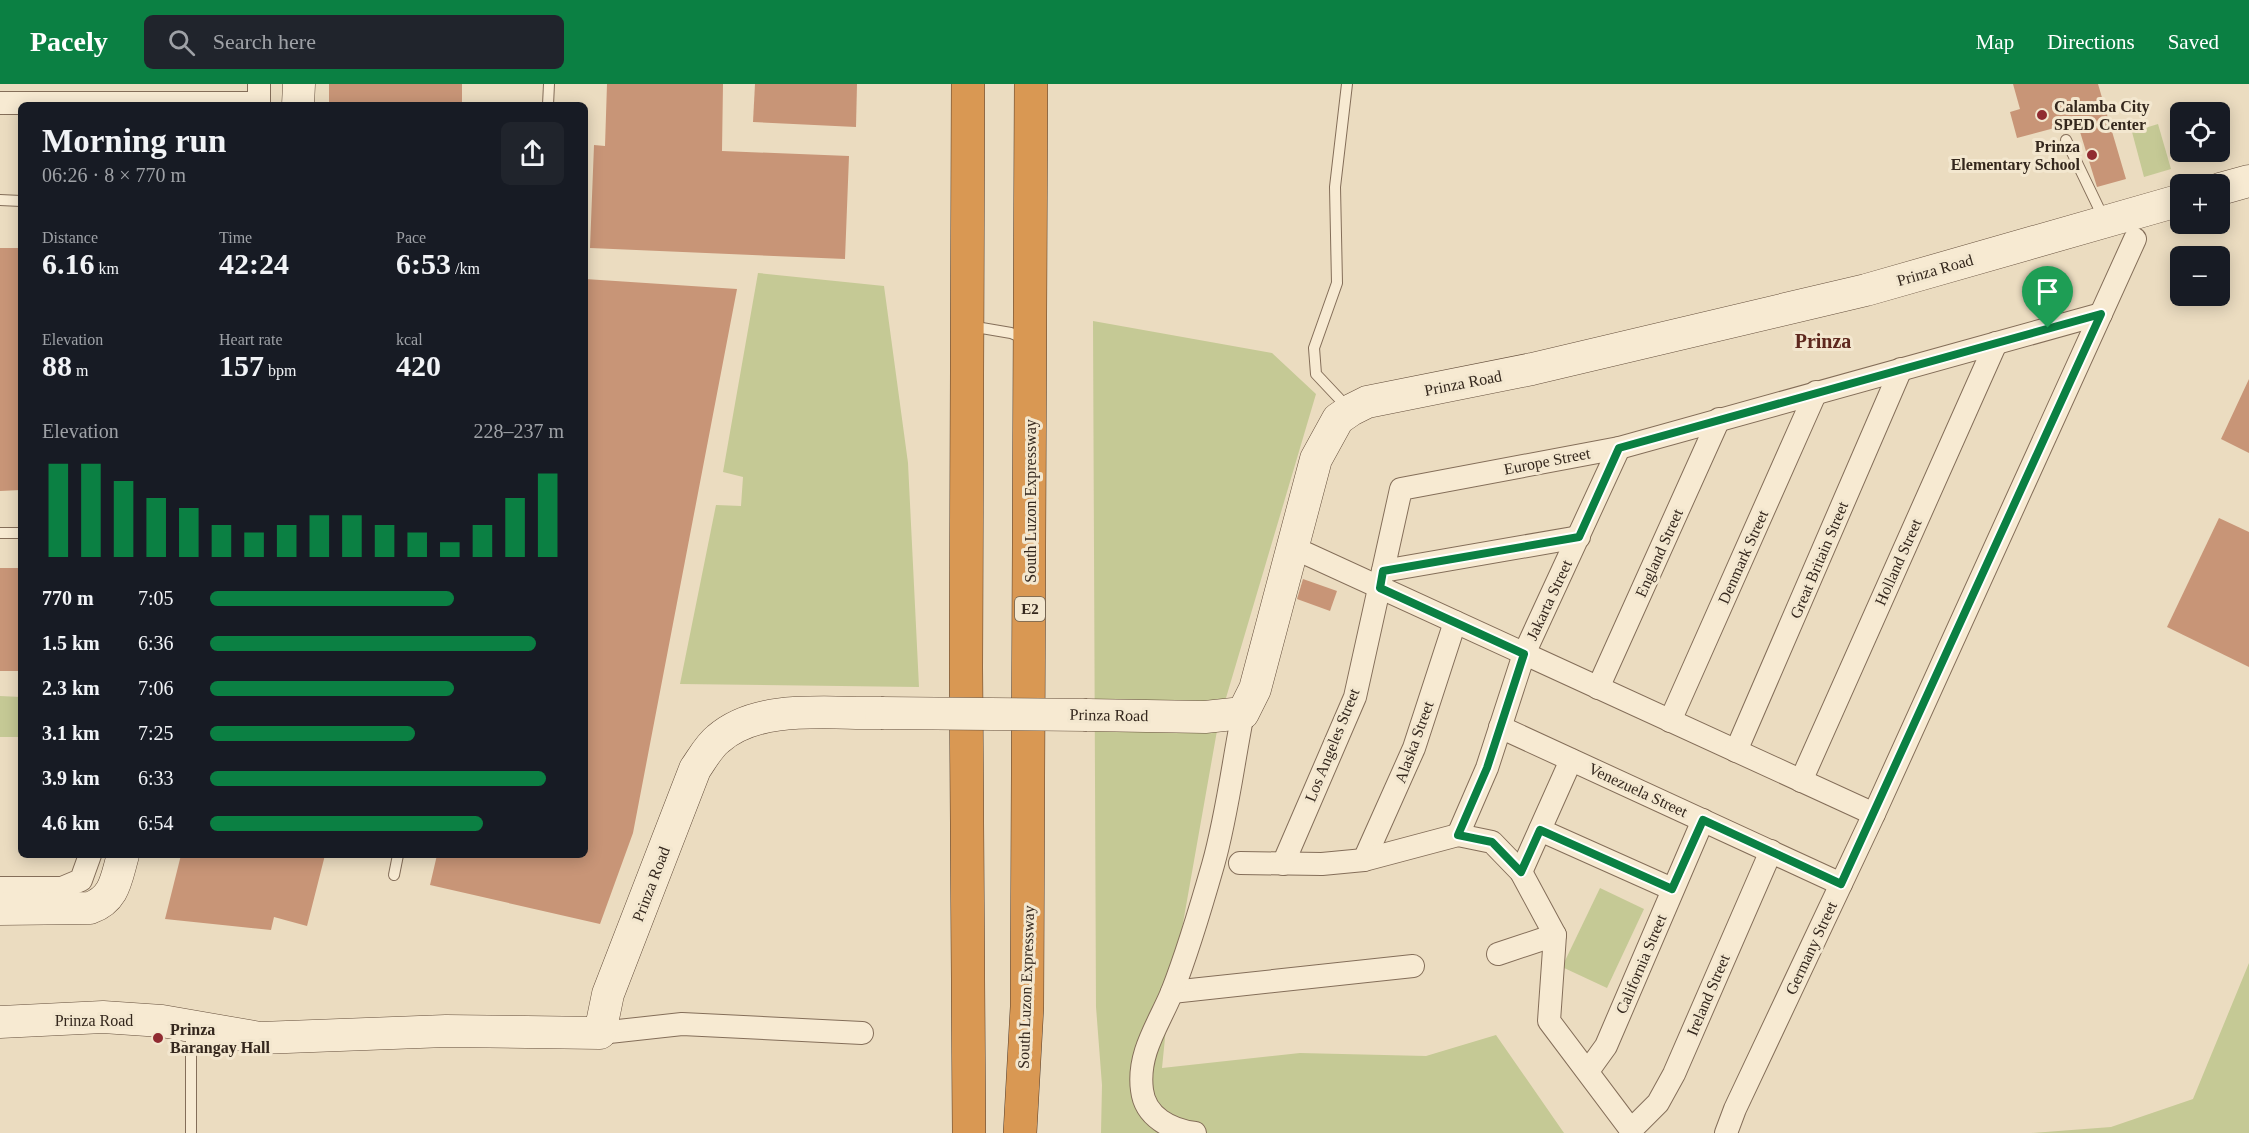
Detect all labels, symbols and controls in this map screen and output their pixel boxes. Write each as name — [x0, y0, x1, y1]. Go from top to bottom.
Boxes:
search box — [144, 15, 564, 69]
text: Pacely — [30, 26, 108, 57]
icon: search — [165, 26, 198, 59]
text: Search here — [213, 29, 316, 54]
text: Map — [1976, 30, 2014, 54]
text: Directions — [2047, 30, 2135, 54]
text: Saved — [2168, 30, 2219, 54]
place label: Calamba City SPED Center — [2054, 98, 2150, 133]
map controls — [2170, 102, 2230, 306]
button: locate — [2170, 102, 2230, 162]
marker: Calamba City SPED Center — [2035, 108, 2049, 122]
button: share — [501, 122, 564, 185]
text: Morning run — [42, 123, 226, 159]
place label: Prinza Elementary School — [1951, 138, 2081, 174]
marker: Prinza Elementary School — [2085, 148, 2099, 162]
text: 06:26 · 8 × 770 m — [42, 164, 186, 186]
button: + — [2170, 174, 2230, 234]
text: Distance — [42, 229, 98, 246]
text: Time — [219, 229, 252, 246]
text: Pace — [396, 229, 426, 246]
button: − — [2170, 246, 2230, 306]
text: 6.16 — [42, 247, 95, 280]
text: 42:24 — [219, 247, 289, 280]
text: 6:53 — [396, 247, 451, 280]
street label: Prinza Road — [1895, 251, 1975, 289]
text: km — [95, 260, 119, 277]
text: /km — [451, 260, 480, 277]
pin — [2022, 266, 2073, 328]
icon: arrive — [2031, 275, 2064, 308]
district label: Prinza — [1795, 330, 1851, 352]
text: Elevation — [42, 331, 103, 348]
text: Heart rate — [219, 331, 283, 348]
text: kcal — [396, 331, 423, 348]
text: 88 — [42, 349, 72, 382]
text: 157 — [219, 349, 264, 382]
text: 420 — [396, 349, 441, 382]
text: m — [72, 362, 88, 379]
text: bpm — [264, 362, 296, 379]
street label: Prinza Road — [1423, 367, 1503, 399]
street label: South Luzon Expressway — [1022, 419, 1040, 583]
text: Elevation — [42, 420, 119, 442]
text: 228–237 m — [473, 420, 564, 442]
street label: Europe Street — [1502, 444, 1592, 479]
street label: Great Britain Street — [1787, 499, 1852, 621]
street label: England Street — [1632, 506, 1687, 600]
street label: Denmark Street — [1715, 507, 1771, 607]
street label: Holland Street — [1871, 516, 1925, 608]
street label: Jakarta Street — [1523, 557, 1575, 643]
text: 770 m — [42, 587, 94, 609]
text: 7:05 — [138, 587, 174, 609]
road number: E2 — [1015, 597, 1045, 621]
text: 1.5 km — [42, 632, 100, 654]
text: 6:36 — [138, 632, 174, 654]
text: 2.3 km — [42, 677, 100, 699]
text: 7:06 — [138, 677, 174, 699]
street label: Los Angeles Street — [1301, 685, 1364, 805]
street label: Alaska Street — [1391, 698, 1437, 785]
street label: Prinza Road — [1070, 706, 1148, 724]
text: 3.1 km — [42, 722, 100, 744]
text: 7:25 — [138, 722, 174, 744]
street label: Venezuela Street — [1586, 760, 1691, 821]
text: 3.9 km — [42, 767, 100, 789]
text: 6:33 — [138, 767, 174, 789]
text: 4.6 km — [42, 812, 100, 834]
text: 6:54 — [138, 812, 174, 834]
street label: Prinza Road — [629, 844, 673, 924]
street label: Germany Street — [1782, 898, 1841, 998]
street label: South Luzon Expressway — [1015, 905, 1038, 1069]
street label: California Street — [1612, 911, 1670, 1016]
street label: Ireland Street — [1683, 951, 1733, 1038]
street label: Prinza Road — [55, 1012, 133, 1029]
place label: Prinza Barangay Hall — [170, 1021, 271, 1057]
marker: Prinza Barangay Hall — [151, 1031, 165, 1045]

